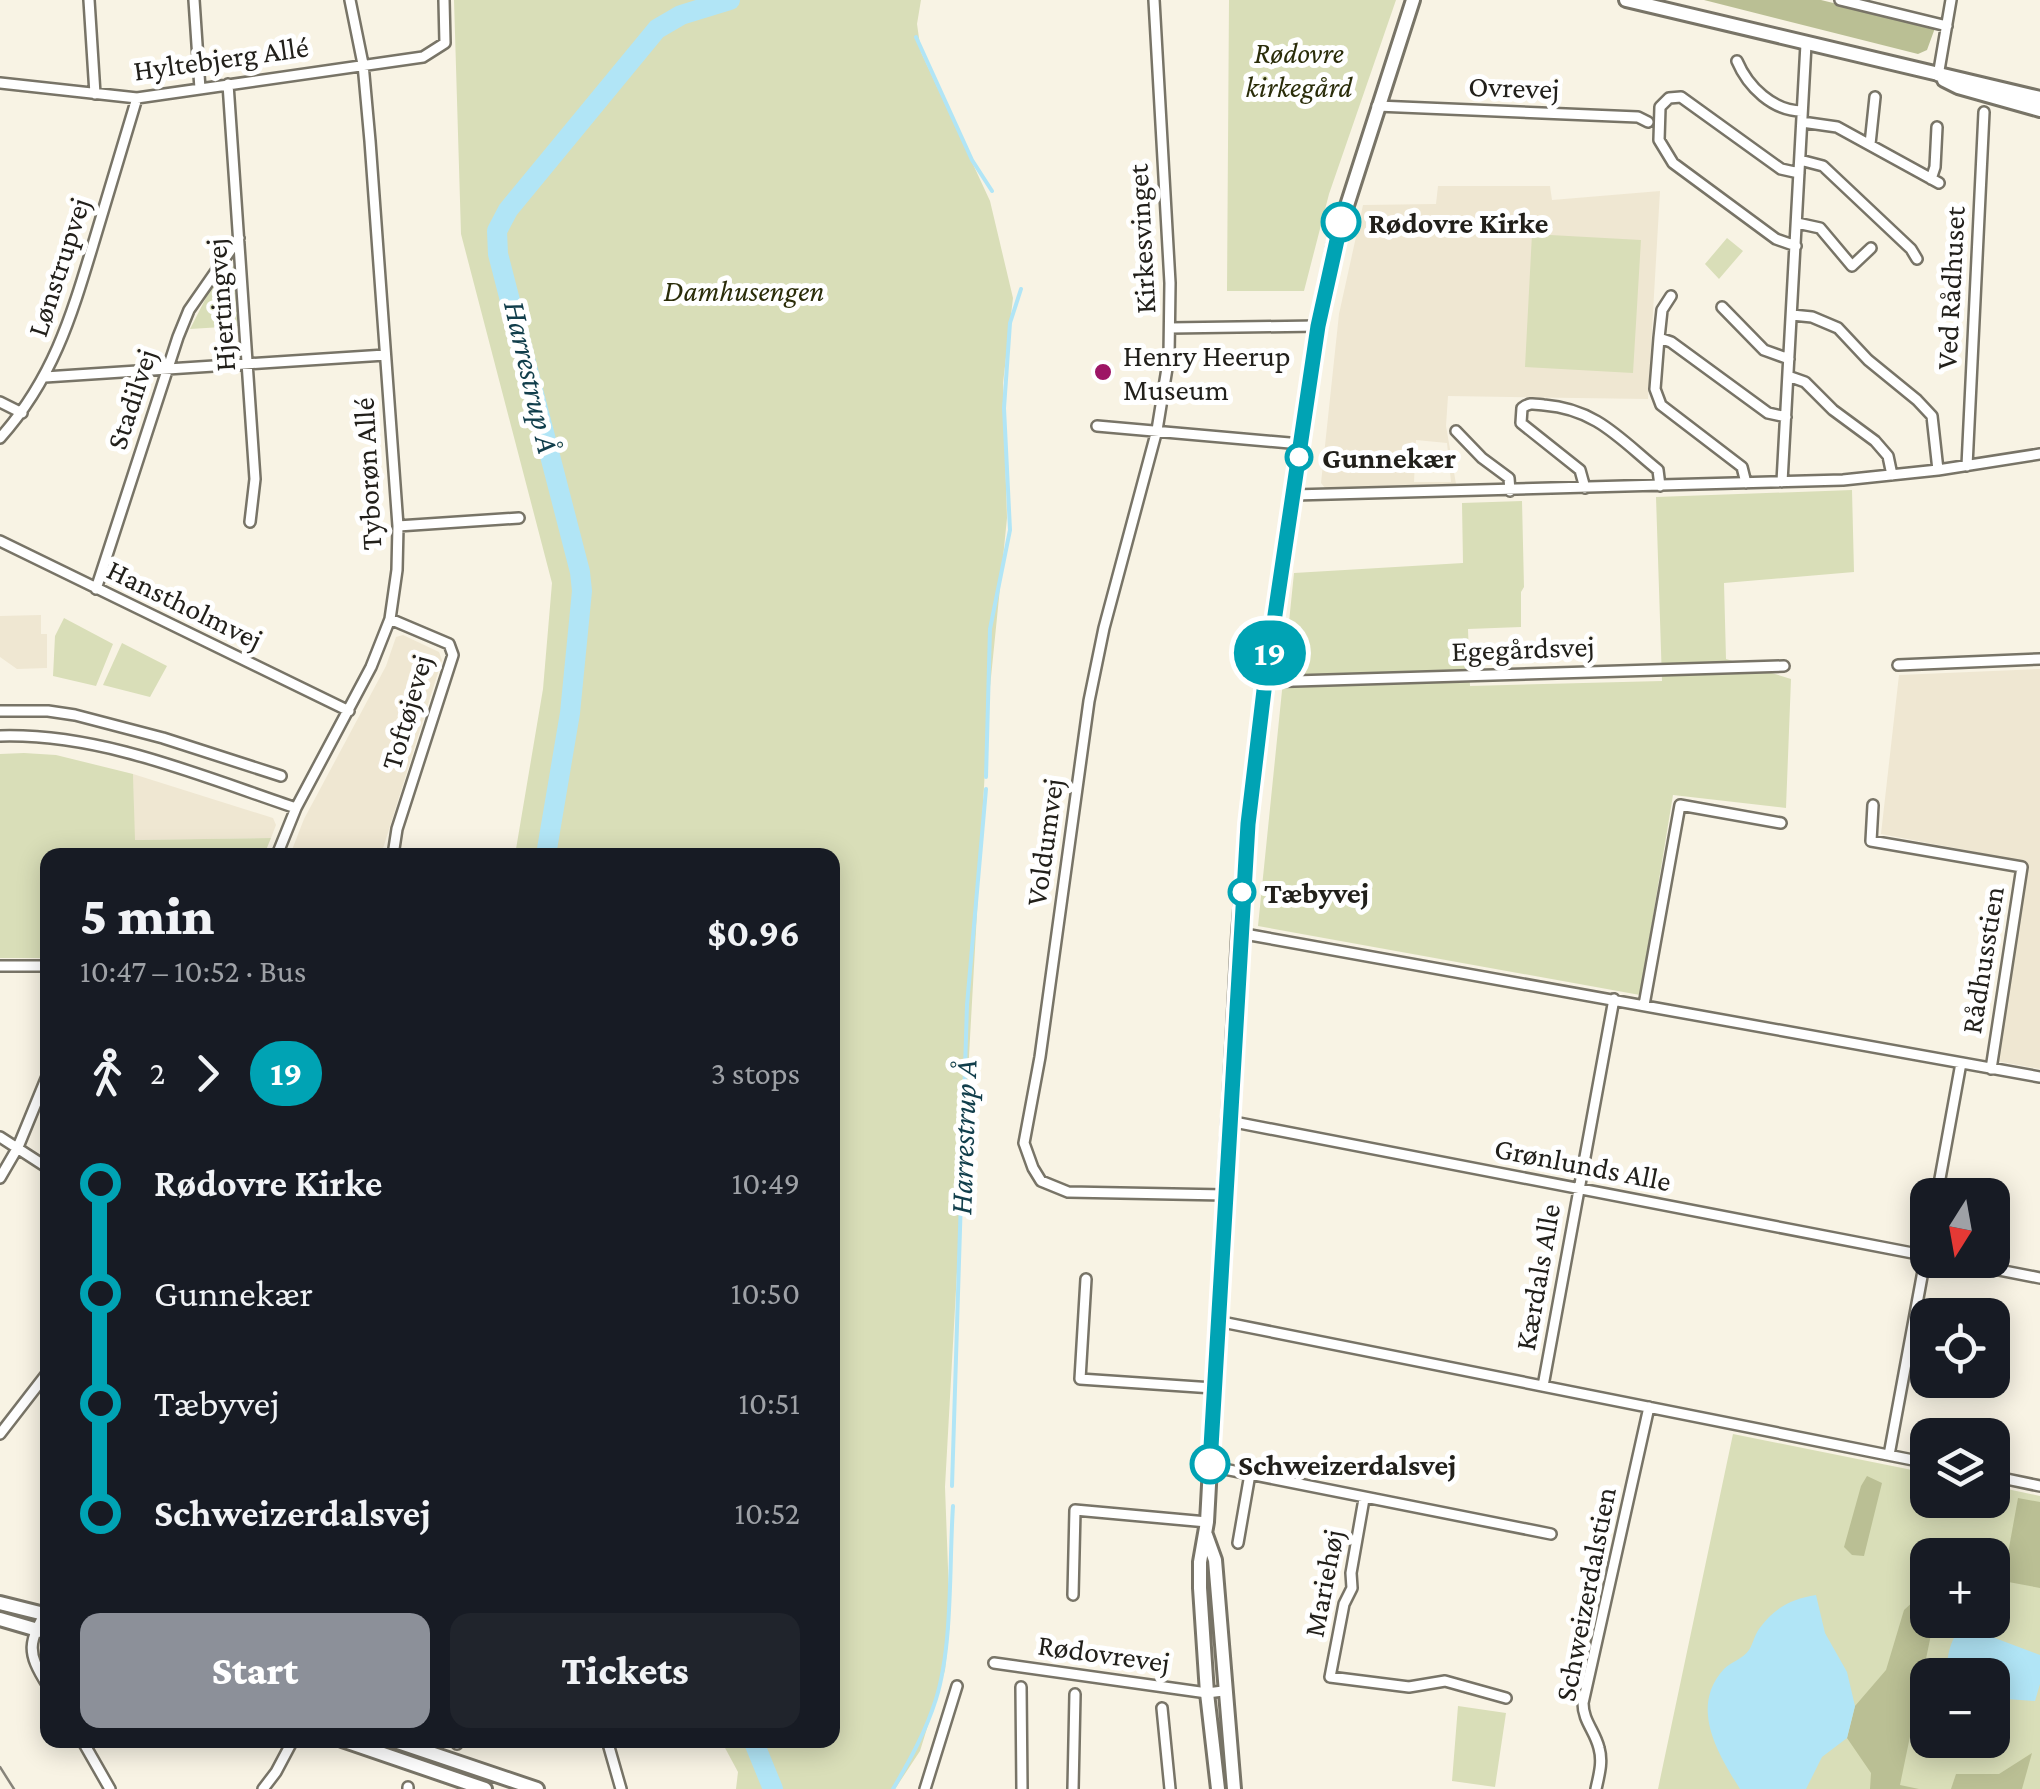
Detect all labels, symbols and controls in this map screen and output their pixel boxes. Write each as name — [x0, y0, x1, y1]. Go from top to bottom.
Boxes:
street label: Hyltebjerg Allé — [131, 29, 311, 88]
park label: Rødovre kirkegård — [1246, 36, 1353, 104]
street label: Ovrevej — [1468, 69, 1560, 106]
street label: Kirkesvinget — [1121, 162, 1162, 315]
street label: Lønstrupvej — [20, 193, 97, 341]
marker: Rødovre Kirke — [1322, 203, 1360, 241]
street label: Ved Rådhuset — [1929, 204, 1971, 370]
place label: Rødovre Kirke — [1368, 206, 1548, 239]
street label: Hjertingvej — [199, 237, 242, 373]
park label: Damhusengen — [663, 274, 825, 308]
water label: Harrestrup Å — [497, 297, 567, 457]
place label: Henry Heerup Museum — [1123, 339, 1291, 406]
street label: Stadilvej — [99, 345, 164, 454]
marker: Henry Heerup Museum — [1092, 361, 1114, 383]
street label: Tyborøn Allé — [347, 397, 388, 551]
place label: Gunnekær — [1322, 441, 1456, 474]
marker: Gunnekær — [1286, 444, 1312, 470]
street label: Hanstholmvej — [102, 552, 268, 657]
line badge: 19 — [1225, 620, 1315, 686]
street label: Egegårdsvej — [1451, 629, 1595, 668]
text: 19 — [1254, 634, 1286, 673]
street label: Toftøjevej — [374, 651, 439, 774]
street label: Voldumvej — [1019, 776, 1070, 908]
place label: Tæbyvej — [1264, 876, 1369, 910]
marker: Tæbyvej — [1229, 879, 1255, 905]
street label: Rådhusstien — [1954, 884, 2010, 1036]
text: 5 min — [80, 885, 214, 946]
text: $0.96 — [707, 912, 800, 954]
text: 10:47 – 10:52 · Bus — [80, 953, 306, 989]
icon: walk — [80, 1046, 135, 1101]
icon: forward — [180, 1046, 235, 1101]
text: 19 — [270, 1054, 302, 1093]
text: 2 — [150, 1055, 165, 1091]
text: 3 stops — [711, 1055, 800, 1091]
water label: Harrestrup Å — [942, 1058, 984, 1216]
street label: Grønlunds Alle — [1492, 1131, 1674, 1197]
text: Rødovre Kirke — [154, 1162, 383, 1204]
text: 10:49 — [732, 1165, 800, 1201]
north arrow — [1910, 1178, 2010, 1278]
map controls — [1910, 1178, 2010, 1758]
street label: Kærdals Alle — [1508, 1201, 1566, 1353]
text: Gunnekær — [154, 1272, 313, 1314]
text: 10:50 — [731, 1275, 800, 1311]
button: locate — [1910, 1298, 2010, 1398]
text: Tæbyvej — [154, 1382, 280, 1424]
text: 10:51 — [738, 1385, 800, 1421]
button: layers — [1910, 1418, 2010, 1518]
marker: Schweizerdalsvej — [1191, 1445, 1229, 1483]
place label: Schweizerdalsvej — [1238, 1448, 1457, 1482]
street label: Schweizerdalstien — [1548, 1484, 1622, 1704]
text: Schweizerdalsvej — [154, 1492, 431, 1534]
text: 10:52 — [734, 1495, 800, 1531]
street label: Mariehøj — [1296, 1526, 1351, 1640]
button: + — [1910, 1538, 2010, 1638]
button: Start — [80, 1613, 430, 1728]
button: Tickets — [450, 1613, 800, 1728]
street label: Rødovrevej — [1036, 1627, 1172, 1680]
button: − — [1910, 1658, 2010, 1758]

